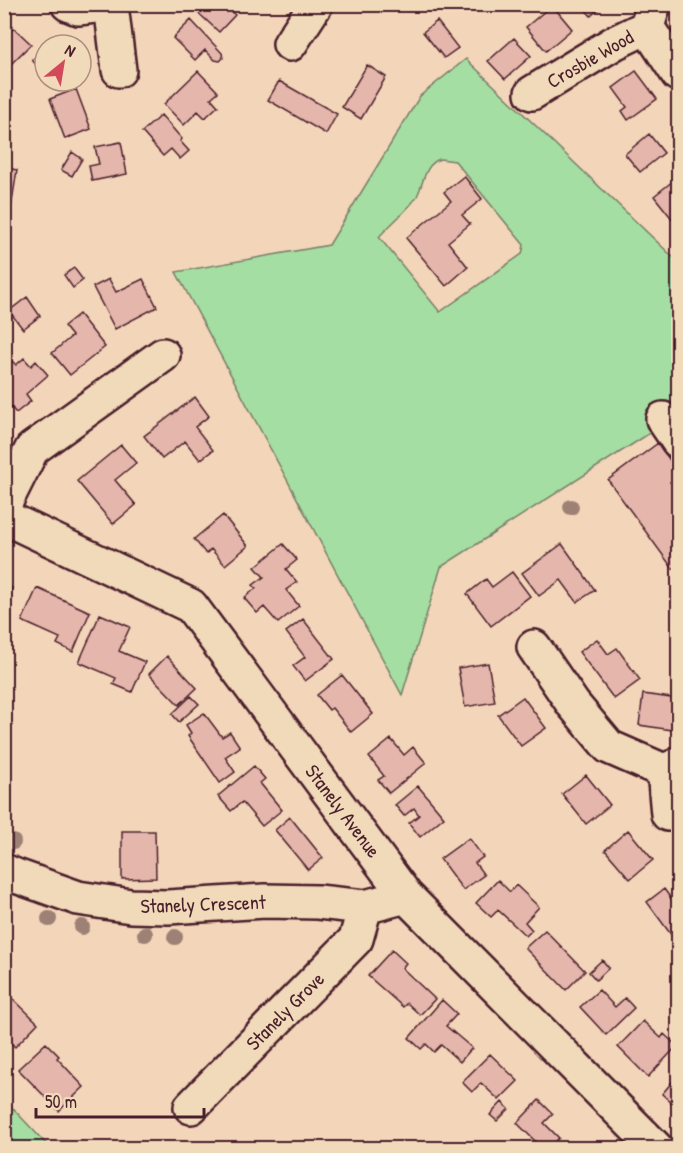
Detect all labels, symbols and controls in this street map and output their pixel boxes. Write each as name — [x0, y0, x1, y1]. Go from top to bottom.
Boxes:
street label: Crosbie Wood — [541, 23, 638, 94]
north arrow — [33, 33, 93, 93]
text: N — [61, 38, 80, 62]
street label: Stanely Avenue — [300, 759, 387, 863]
street label: Stanely Crescent — [140, 888, 267, 919]
street label: Stanely Grove — [240, 966, 330, 1056]
scale bar — [36, 1081, 204, 1119]
text: 50 m — [45, 1089, 77, 1114]

